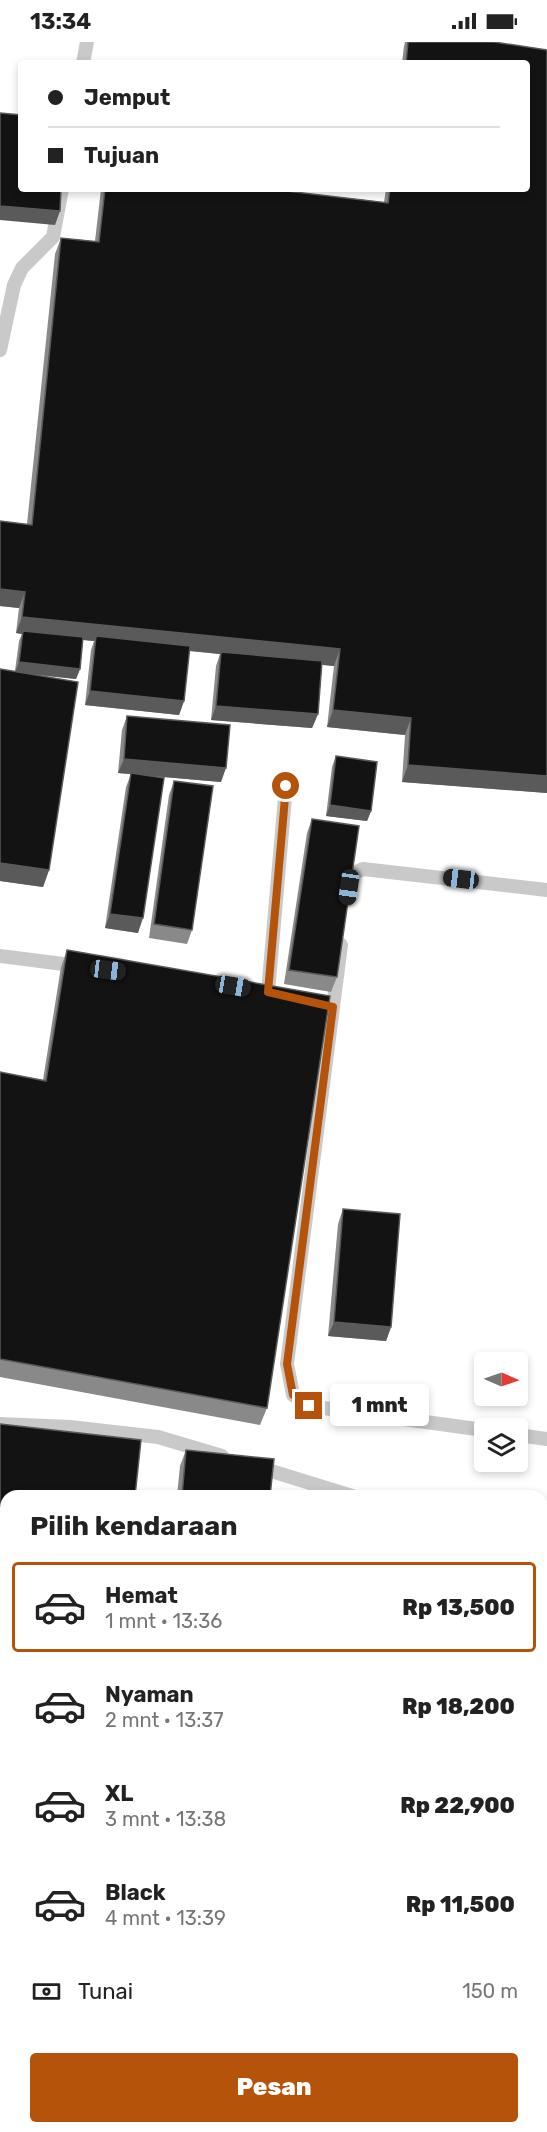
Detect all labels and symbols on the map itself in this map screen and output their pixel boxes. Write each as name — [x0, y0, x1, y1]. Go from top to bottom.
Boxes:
route start — [272, 772, 299, 799]
car — [338, 868, 360, 906]
car — [442, 868, 480, 890]
car — [89, 959, 127, 981]
car — [214, 974, 252, 998]
north arrow — [474, 1352, 528, 1406]
callout: 1 mnt — [330, 1385, 429, 1427]
route end — [295, 1392, 322, 1419]

